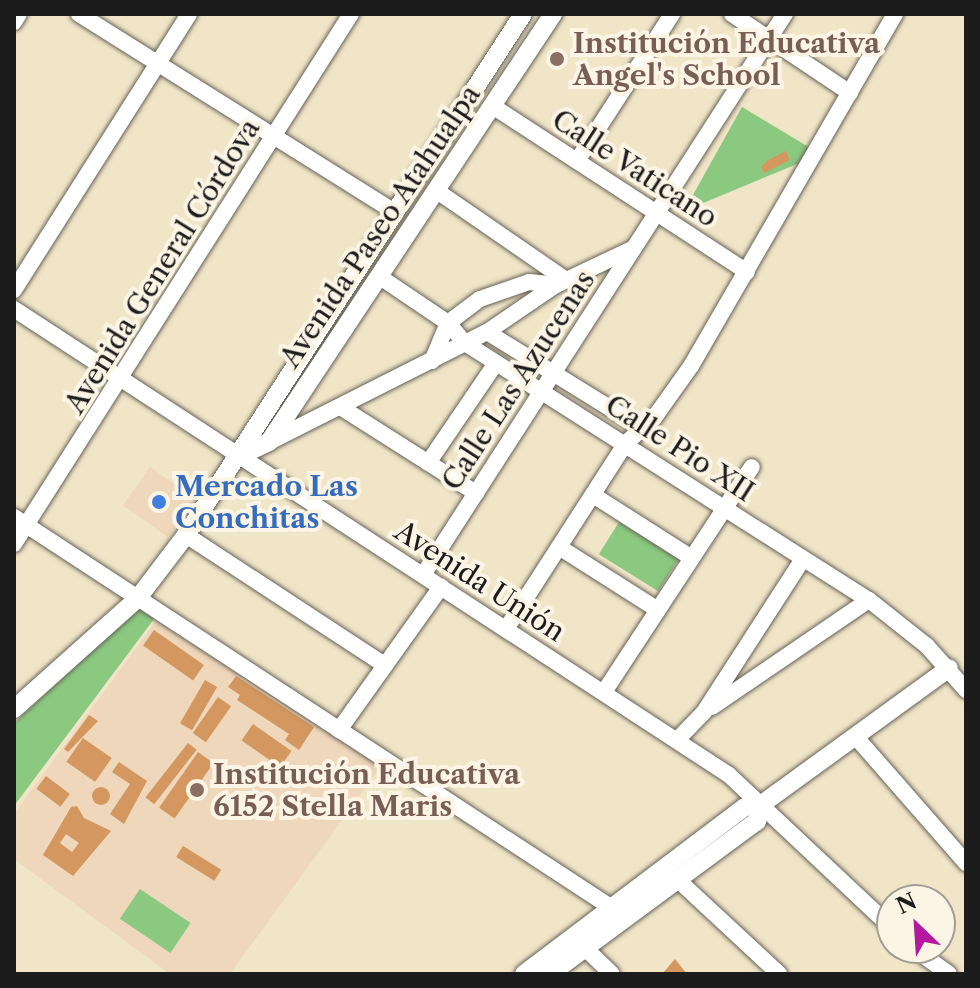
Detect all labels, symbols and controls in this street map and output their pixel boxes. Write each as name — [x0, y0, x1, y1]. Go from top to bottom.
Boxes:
place label: Institución Educativa Angel's School — [573, 26, 880, 92]
marker: Institución Educativa Angel's School — [548, 50, 566, 68]
street label: Avenida Paseo Atahualpa — [272, 78, 488, 374]
street label: Calle Vaticano — [546, 102, 724, 234]
street label: Avenida General Córdova — [57, 113, 267, 419]
street label: Calle Las Azucenas — [434, 263, 602, 497]
street label: Calle Pio XII — [599, 387, 761, 509]
place label: Mercado Las Conchitas — [175, 469, 358, 535]
marker: Mercado Las Conchitas — [150, 493, 168, 511]
street label: Avenida Unión — [389, 514, 571, 648]
place label: Institución Educativa 6152 Stella Maris — [213, 757, 520, 823]
marker: Institución Educativa 6152 Stella Maris — [188, 781, 206, 799]
north arrow — [876, 884, 956, 964]
text: N — [892, 887, 921, 920]

